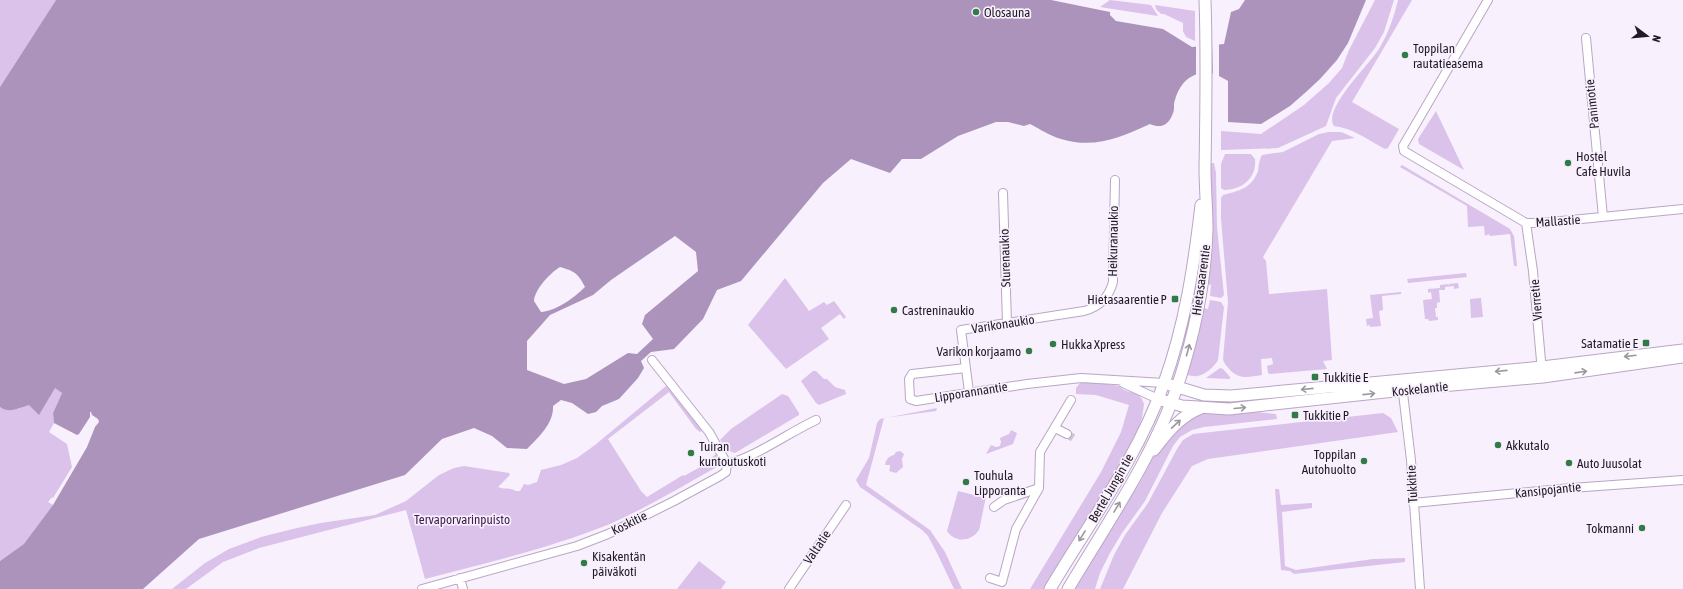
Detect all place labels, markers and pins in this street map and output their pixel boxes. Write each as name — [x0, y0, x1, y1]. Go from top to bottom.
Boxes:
place label: Olosauna — [984, 5, 1030, 20]
marker: Olosauna — [971, 7, 981, 17]
place label: Toppilan rautatieasema — [1413, 41, 1483, 71]
marker: Toppilan rautatieasema — [1400, 50, 1410, 60]
place label: Hostel Cafe Huvila — [1576, 149, 1631, 179]
marker: Hostel Cafe Huvila — [1563, 158, 1573, 168]
place label: Hietasaarentie P — [1087, 292, 1167, 307]
marker: Hietasaarentie P — [1170, 294, 1180, 304]
place label: Castreninaukio — [902, 303, 974, 318]
marker: Castreninaukio — [889, 305, 899, 315]
place label: Satamatie E — [1581, 336, 1638, 351]
place label: Hukka Xpress — [1061, 337, 1125, 352]
marker: Satamatie E — [1641, 338, 1651, 348]
marker: Hukka Xpress — [1048, 339, 1058, 349]
place label: Varikon korjaamo — [937, 344, 1021, 359]
marker: Varikon korjaamo — [1024, 346, 1034, 356]
place label: Tukkitie E — [1323, 370, 1369, 385]
marker: Tukkitie E — [1310, 372, 1320, 382]
place label: Tukkitie P — [1303, 408, 1349, 423]
marker: Tukkitie P — [1290, 410, 1300, 420]
place label: Akkutalo — [1506, 438, 1549, 453]
place label: Tuiran kuntoutuskoti — [699, 439, 766, 469]
marker: Akkutalo — [1493, 440, 1503, 450]
place label: Toppilan Autohuolto — [1302, 447, 1356, 477]
marker: Tuiran kuntoutuskoti — [686, 448, 696, 458]
marker: Toppilan Autohuolto — [1359, 456, 1369, 466]
place label: Auto Juusolat — [1577, 456, 1642, 471]
marker: Auto Juusolat — [1564, 458, 1574, 468]
place label: Touhula Lipporanta — [974, 468, 1026, 498]
marker: Touhula Lipporanta — [961, 477, 971, 487]
place label: Tokmanni — [1586, 521, 1634, 536]
marker: Tokmanni — [1637, 523, 1647, 533]
place label: Kisakentän päiväkoti — [592, 549, 646, 579]
marker: Kisakentän päiväkoti — [579, 558, 589, 568]

